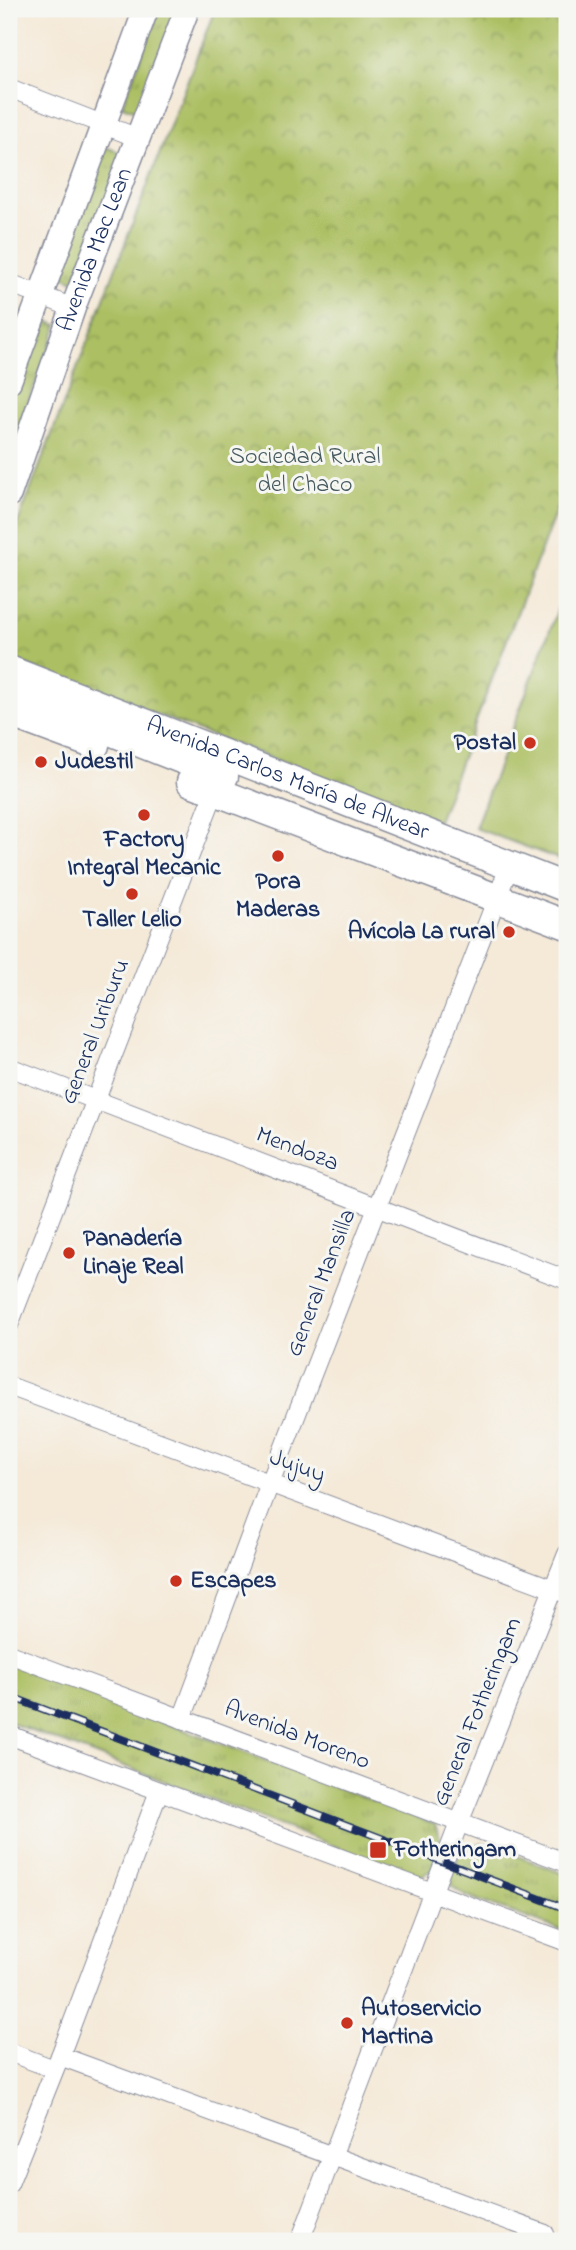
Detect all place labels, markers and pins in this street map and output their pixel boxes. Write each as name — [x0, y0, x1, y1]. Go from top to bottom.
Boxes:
place label: Postal — [454, 726, 516, 761]
marker: Postal — [522, 735, 538, 751]
place label: Judestil — [55, 745, 133, 780]
marker: Judestil — [33, 754, 49, 770]
marker: Factory Integral Mecanic — [136, 807, 152, 823]
place label: Factory Integral Mecanic — [67, 823, 222, 887]
marker: Pora Maderas — [270, 848, 286, 864]
place label: Pora Maderas — [236, 865, 320, 928]
marker: Taller Lelio — [124, 886, 140, 902]
place label: Taller Lelio — [82, 903, 182, 938]
place label: Avícola La rural — [348, 915, 495, 950]
marker: Avícola La rural — [501, 924, 517, 940]
place label: Panadería Linaje Real — [83, 1222, 184, 1285]
marker: Panadería Linaje Real — [61, 1245, 77, 1261]
place label: Escapes — [190, 1564, 276, 1599]
marker: Escapes — [168, 1573, 184, 1589]
place label: Fotheringam — [393, 1833, 516, 1869]
marker: Fotheringam — [368, 1840, 388, 1860]
place label: Autoservicio Martina — [361, 1992, 481, 2055]
marker: Autoservicio Martina — [339, 2015, 355, 2031]

